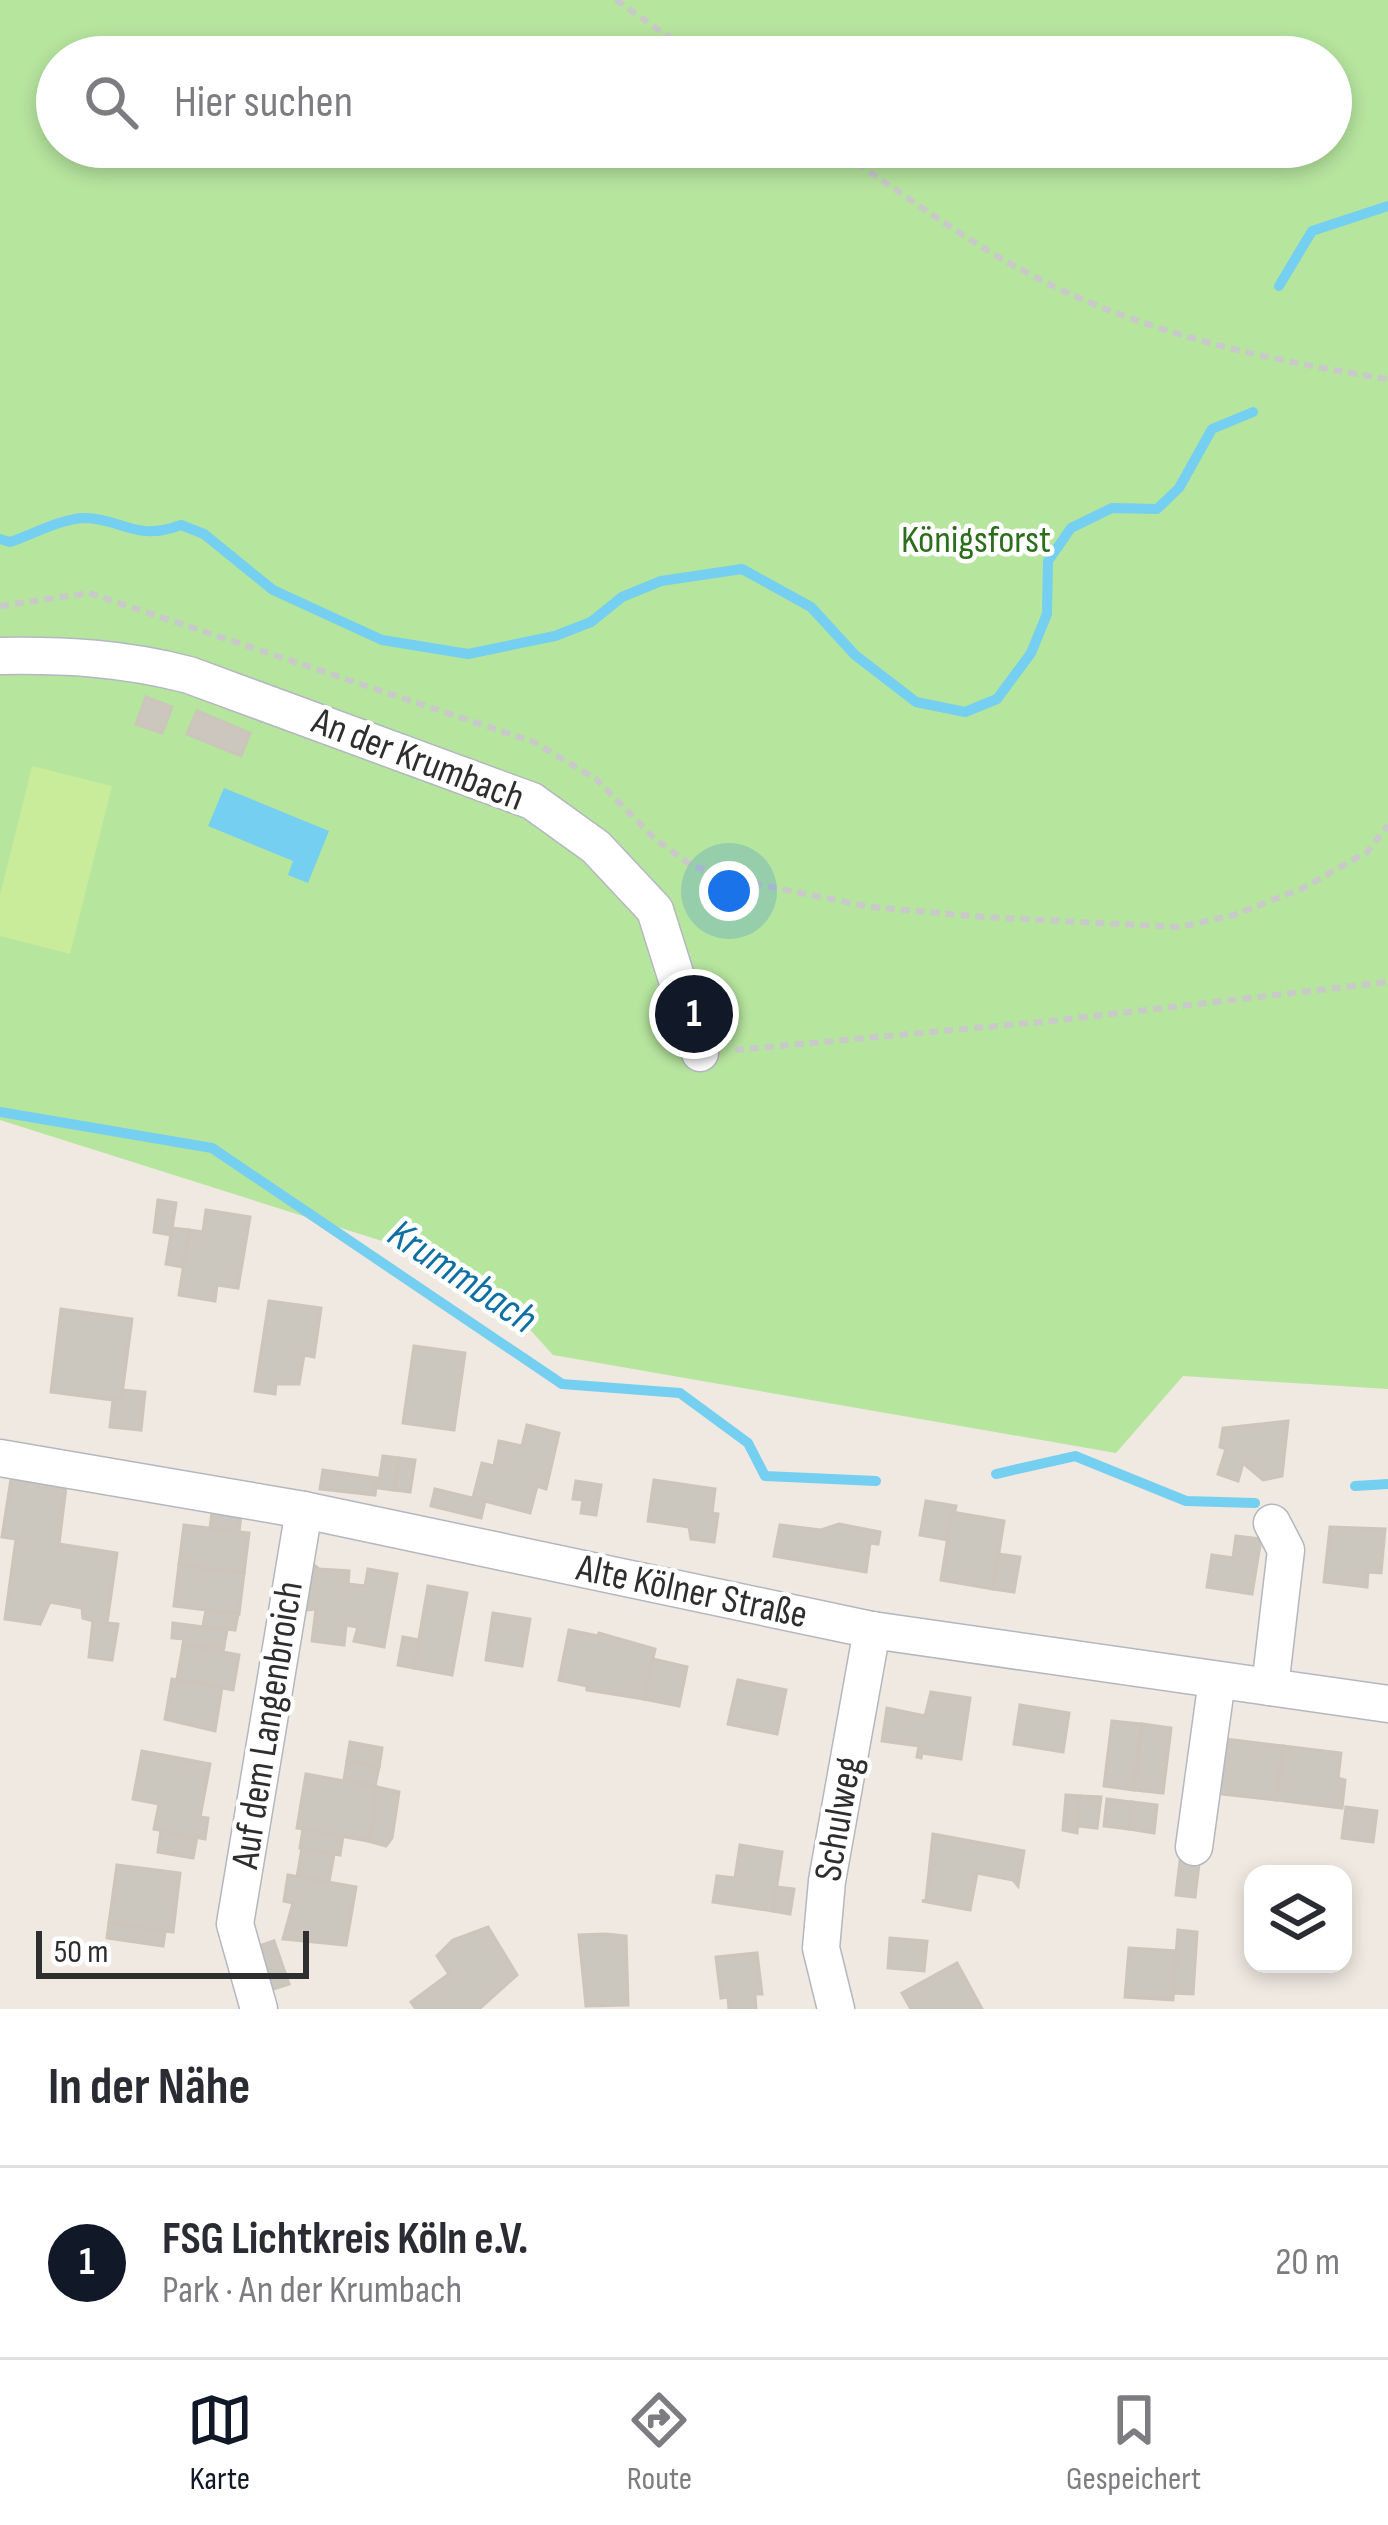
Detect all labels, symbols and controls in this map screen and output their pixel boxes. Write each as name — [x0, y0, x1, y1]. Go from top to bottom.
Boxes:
search box — [36, 36, 1352, 168]
icon: search — [78, 69, 144, 135]
text: Hier suchen — [174, 75, 353, 130]
park label: Königsforst — [901, 517, 1051, 564]
street label: An der Krumbach — [305, 698, 531, 822]
your location — [699, 861, 759, 921]
pin: 1 — [655, 969, 733, 1059]
water label: Krummbach — [378, 1209, 546, 1345]
street label: Alte Kölner Straße — [572, 1544, 811, 1639]
street label: Auf dem Langenbroich — [222, 1578, 314, 1873]
street label: Schulweg — [805, 1753, 873, 1885]
map controls — [1244, 1865, 1352, 1973]
button: layers — [1244, 1865, 1352, 1973]
scale bar — [36, 1925, 309, 1978]
text: 50 m — [54, 1932, 108, 1972]
text: In der Nähe — [48, 2057, 250, 2118]
text: FSG Lichtkreis Köln e.V. — [162, 2212, 528, 2267]
text: 1 — [79, 2239, 95, 2286]
text: 20 m — [1275, 2239, 1340, 2286]
text: Park · An der Krumbach — [162, 2267, 462, 2314]
tab: Karte — [187, 2387, 253, 2499]
tab: Route — [626, 2387, 692, 2499]
tab: Gespeichert — [1066, 2387, 1201, 2499]

